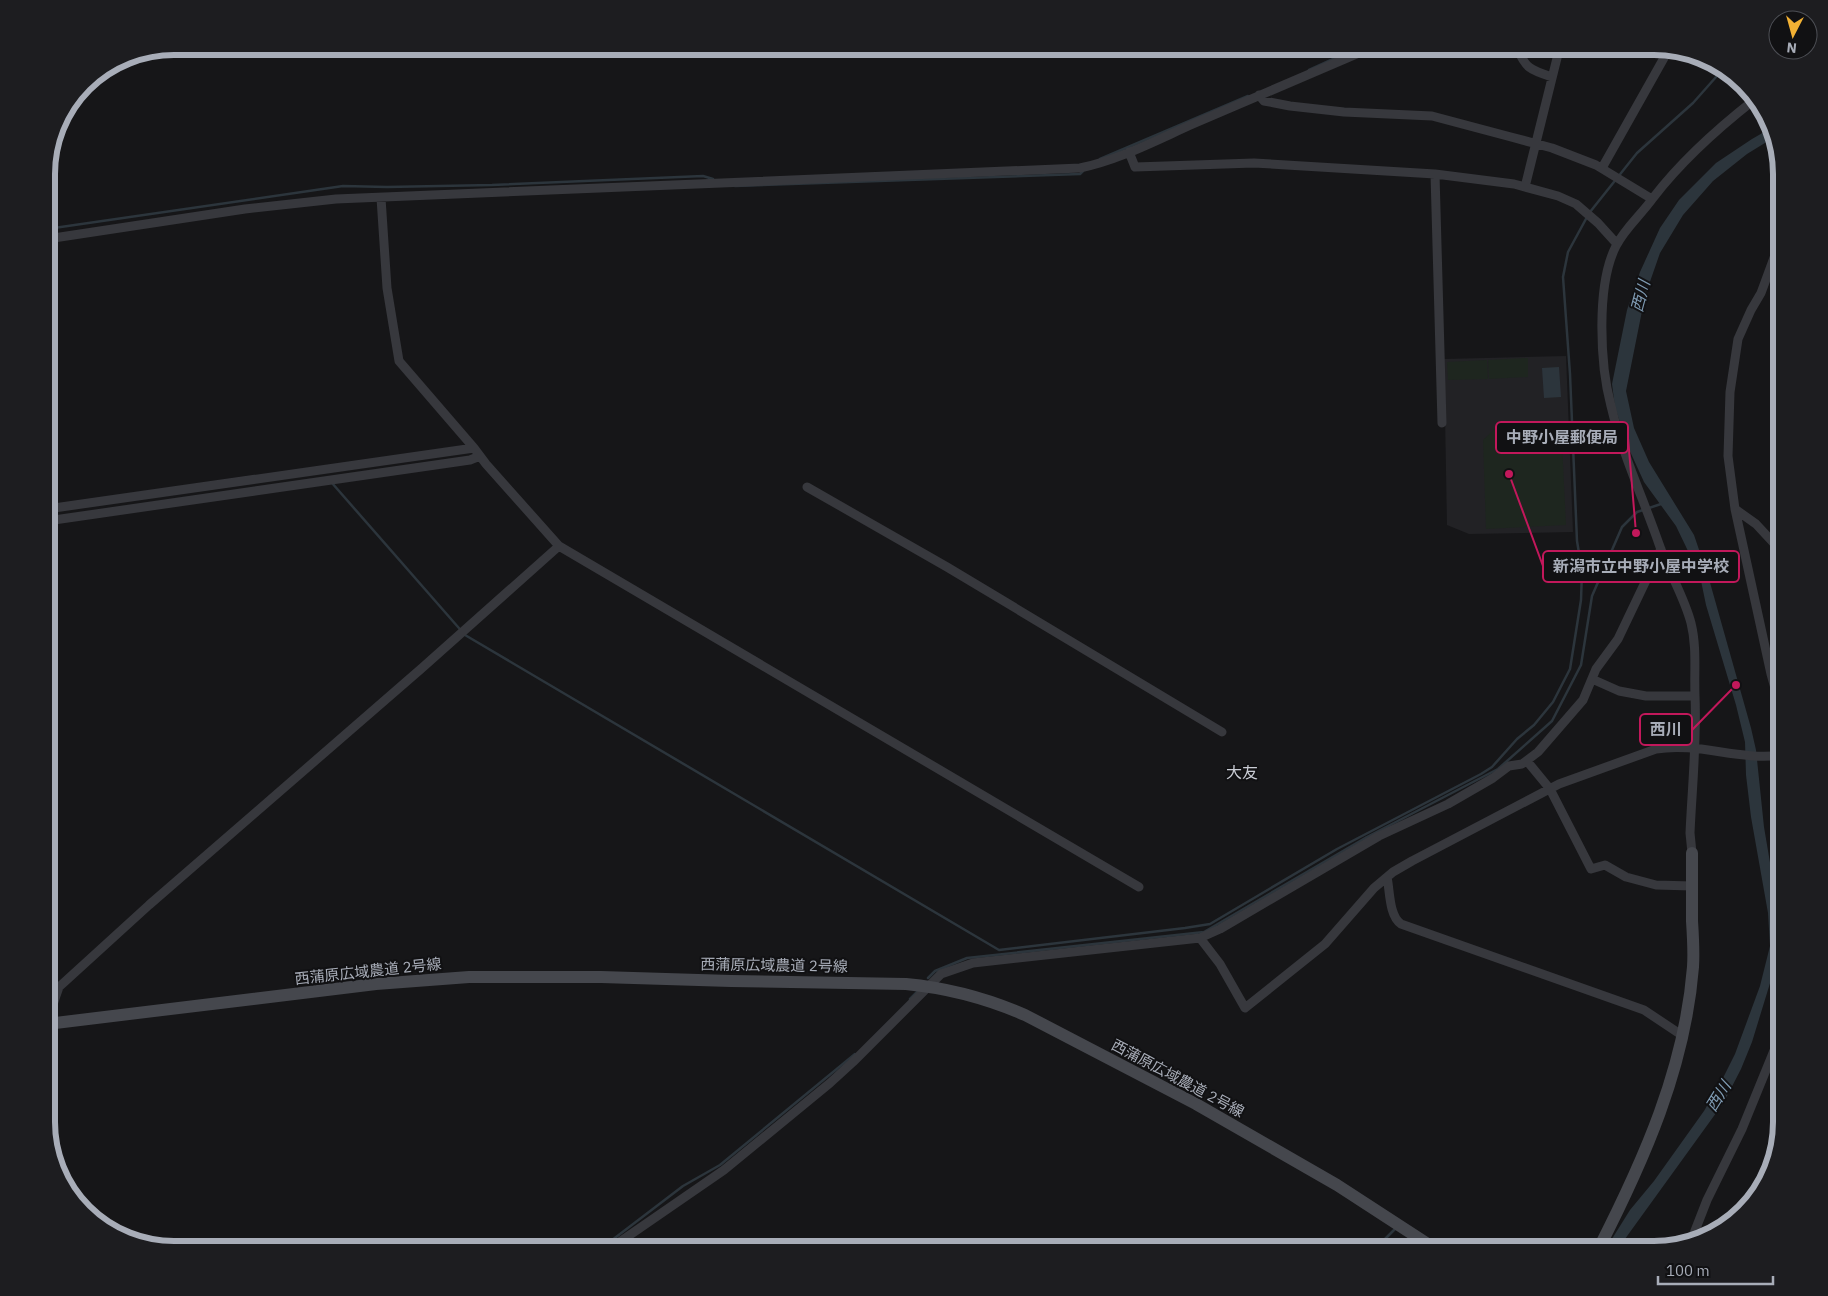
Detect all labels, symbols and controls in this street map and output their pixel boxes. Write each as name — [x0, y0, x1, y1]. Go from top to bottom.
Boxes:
north arrow — [1768, 10, 1818, 60]
text: N — [1786, 38, 1798, 57]
water label: 西川 — [1626, 276, 1654, 314]
callout: 中野小屋郵便局 — [1496, 422, 1628, 453]
text: 中野小屋郵便局 — [1506, 427, 1618, 447]
callout: 新潟市立中野小屋中学校 — [1543, 551, 1739, 582]
text: 新潟市立中野小屋中学校 — [1553, 556, 1729, 576]
callout: 西川 — [1640, 714, 1692, 745]
text: 西川 — [1650, 719, 1682, 739]
district label: 大友 — [1226, 762, 1258, 782]
street label: 西蒲原広域農道 2号線 — [294, 954, 442, 988]
street label: 西蒲原広域農道 2号線 — [700, 954, 848, 976]
street label: 西蒲原広域農道 2号線 — [1108, 1035, 1248, 1121]
water label: 西川 — [1701, 1075, 1736, 1115]
scale bar — [1658, 1254, 1773, 1286]
text: 100 m — [1666, 1261, 1710, 1280]

